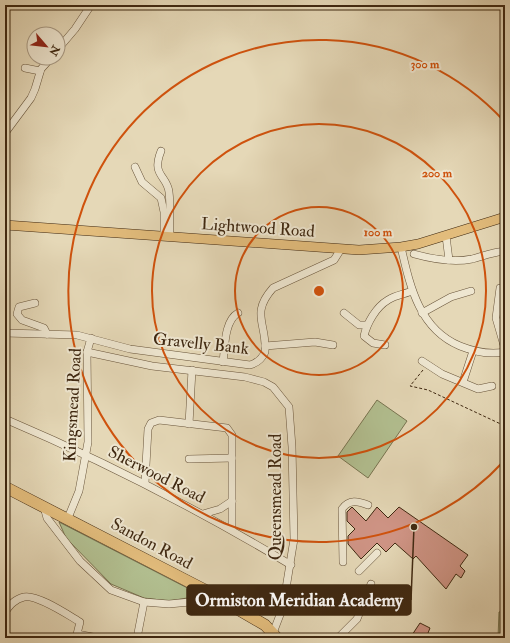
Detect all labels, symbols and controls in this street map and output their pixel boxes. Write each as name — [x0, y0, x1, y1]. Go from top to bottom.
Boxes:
north arrow — [26, 26, 66, 66]
text: N — [46, 42, 63, 59]
text: 300 m — [411, 57, 440, 72]
text: 200 m — [422, 166, 453, 181]
street label: Lightwood Road — [200, 213, 316, 242]
text: 100 m — [364, 225, 393, 240]
centre of rings — [312, 284, 326, 298]
street label: Gravelly Bank — [152, 328, 250, 360]
street label: Kingsmead Road — [59, 347, 86, 463]
street label: Queensmead Road — [265, 433, 286, 560]
street label: Sherwood Road — [105, 441, 209, 508]
street label: Sandon Road — [107, 513, 197, 574]
callout: Ormiston Meridian Academy — [187, 585, 411, 615]
text: Ormiston Meridian Academy — [195, 589, 404, 612]

